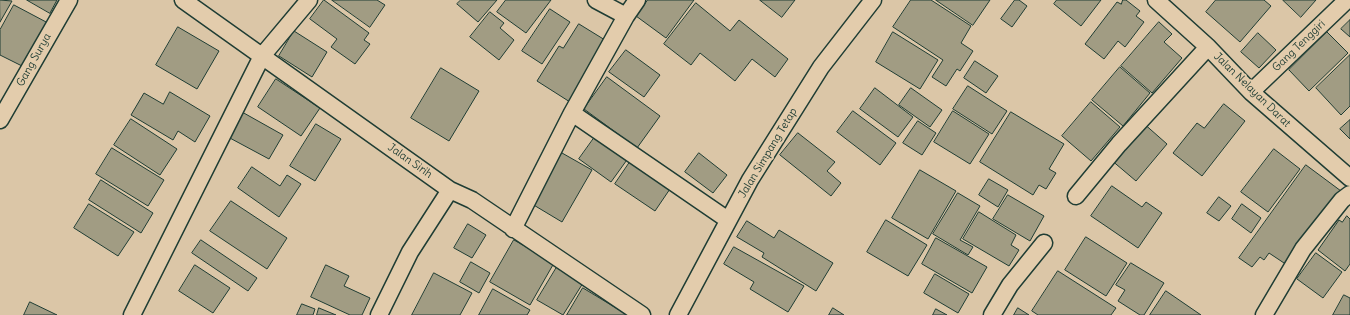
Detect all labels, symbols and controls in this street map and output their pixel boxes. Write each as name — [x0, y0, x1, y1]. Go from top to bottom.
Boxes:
street label: Gang Tenggiri — [1270, 18, 1328, 74]
street label: Gang Surya — [14, 31, 54, 89]
street label: Jalan Nelayan Darat — [1211, 50, 1293, 130]
street label: Jalan Simpang Tetap — [736, 106, 800, 200]
street label: Jalan Sirih — [385, 141, 435, 181]

